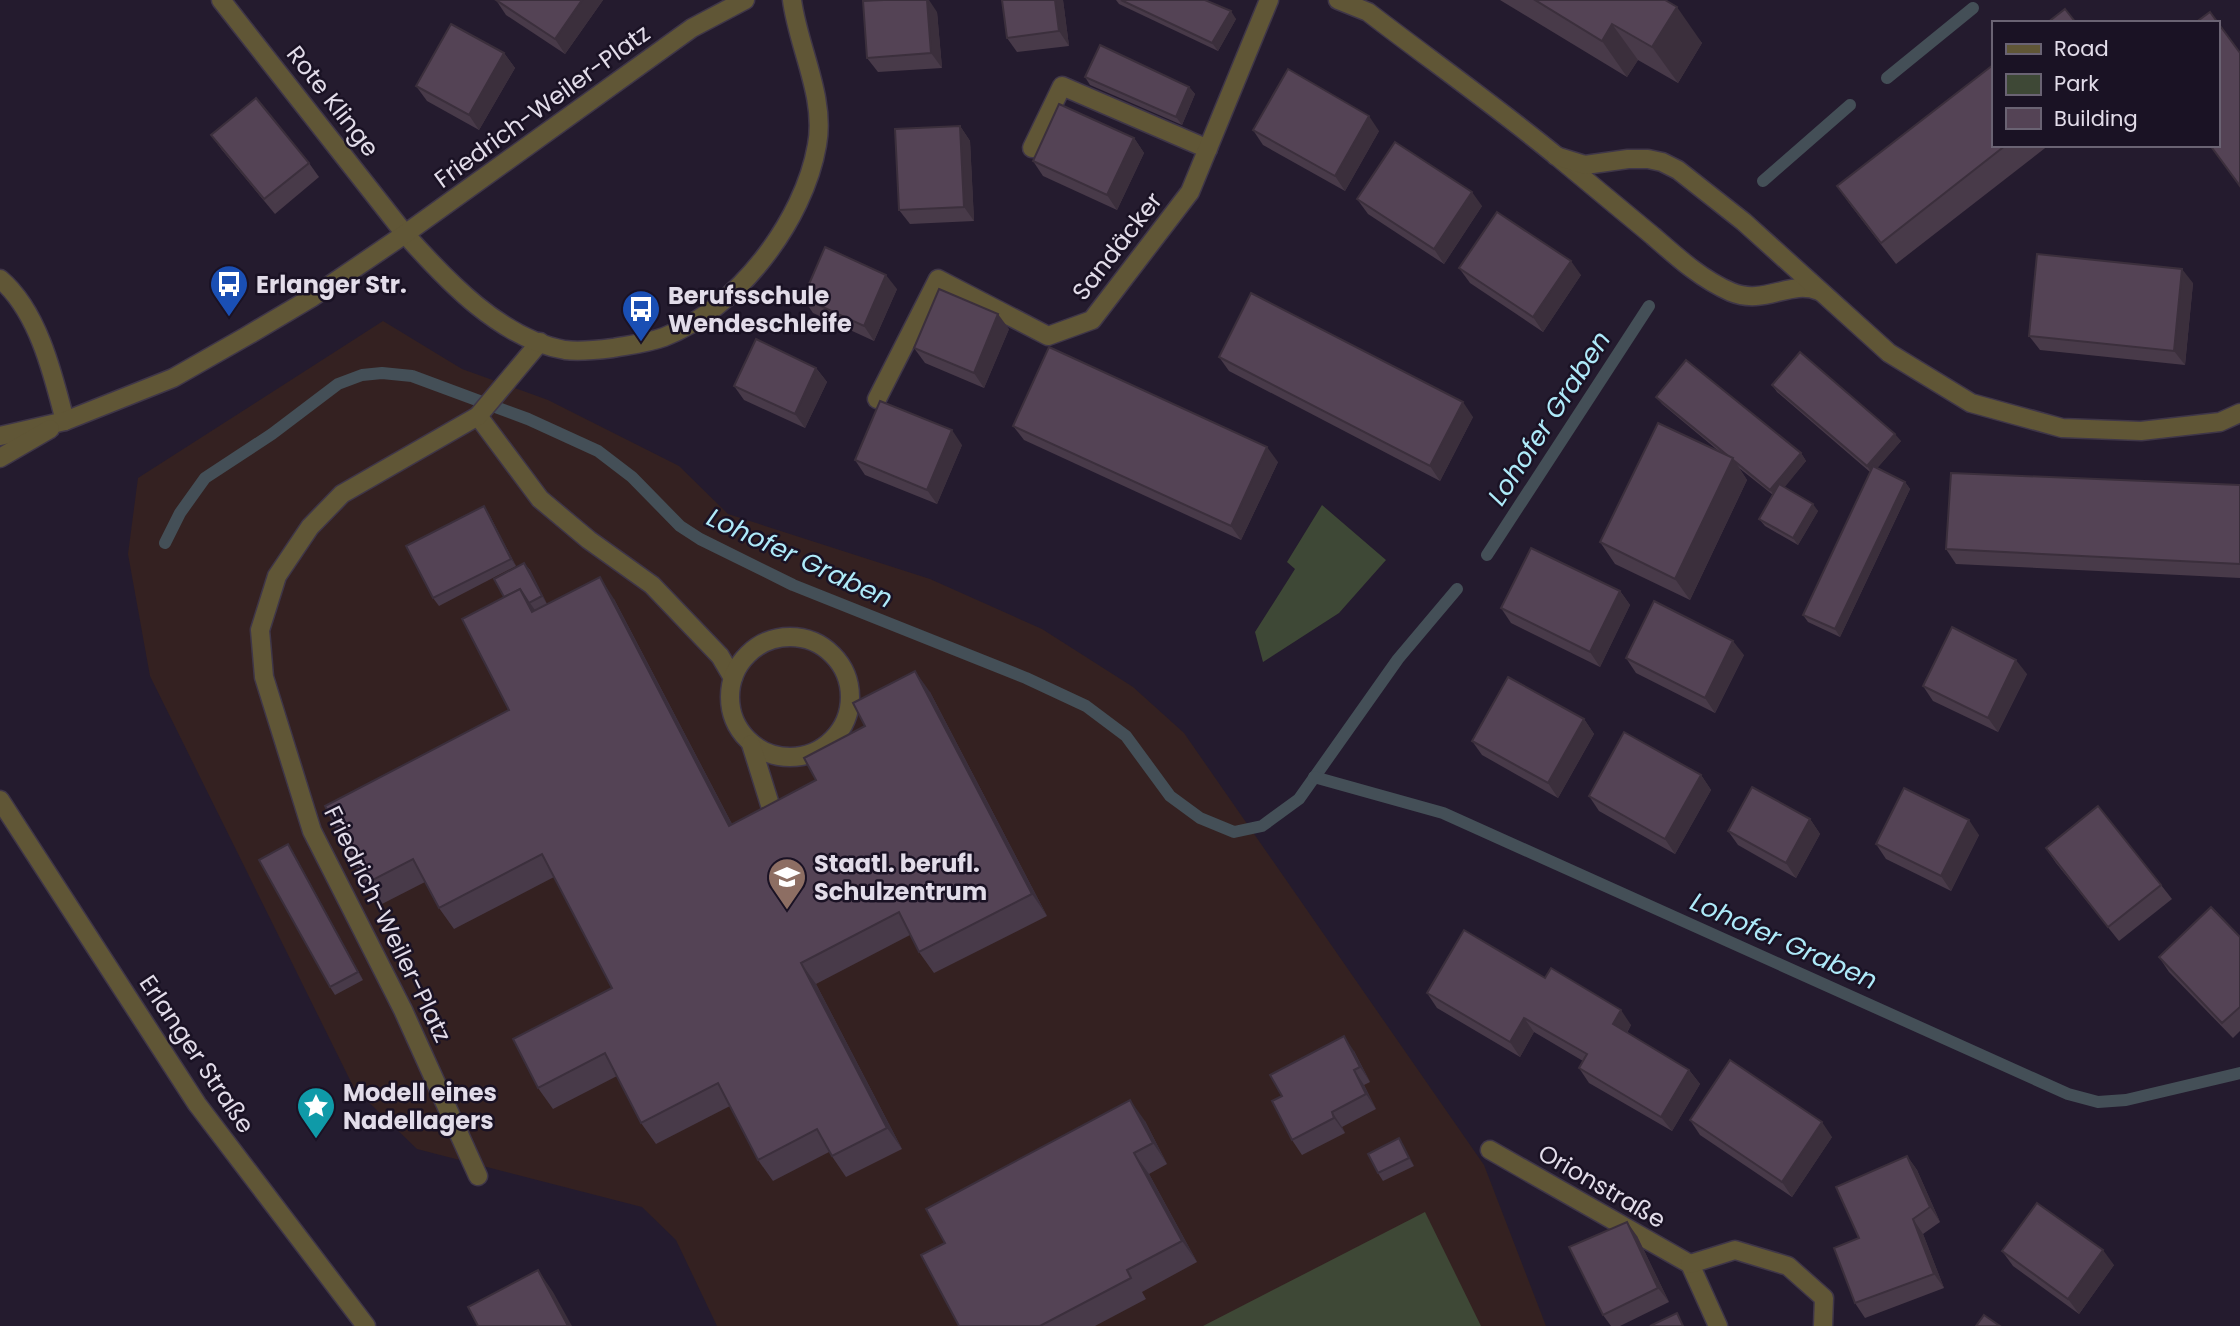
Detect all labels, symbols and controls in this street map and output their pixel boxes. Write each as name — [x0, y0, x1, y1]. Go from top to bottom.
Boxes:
street label: Friedrich-Weiler-Platz — [428, 17, 656, 195]
legend — [1992, 21, 2219, 147]
text: Road — [2054, 34, 2109, 63]
street label: Rote Klinge — [279, 39, 387, 163]
text: Park — [2054, 69, 2099, 98]
text: Building — [2054, 104, 2138, 133]
street label: Sandäcker — [1064, 185, 1170, 307]
bus stop icon: Erlanger Str. — [208, 263, 250, 318]
place label: Erlanger Str. — [256, 268, 407, 301]
place label: Berufsschule Wendeschleife — [668, 279, 852, 340]
bus stop icon: Berufsschule Wendeschleife — [620, 288, 662, 343]
water label: Lohofer Graben — [1479, 324, 1619, 512]
water label: Lohofer Graben — [701, 499, 899, 617]
street label: Friedrich-Weiler-Platz — [316, 800, 460, 1048]
place label: Staatl. berufl. Schulzentrum — [814, 847, 987, 908]
school or university icon: Staatl. berufl. Schulzentrum — [766, 856, 808, 911]
water label: Lohofer Graben — [1685, 884, 1883, 998]
street label: Erlanger Straße — [132, 968, 262, 1140]
place label: Modell eines Nadellagers — [343, 1076, 497, 1137]
place icon: Modell eines Nadellagers — [295, 1085, 337, 1140]
street label: Orionstraße — [1532, 1136, 1672, 1236]

